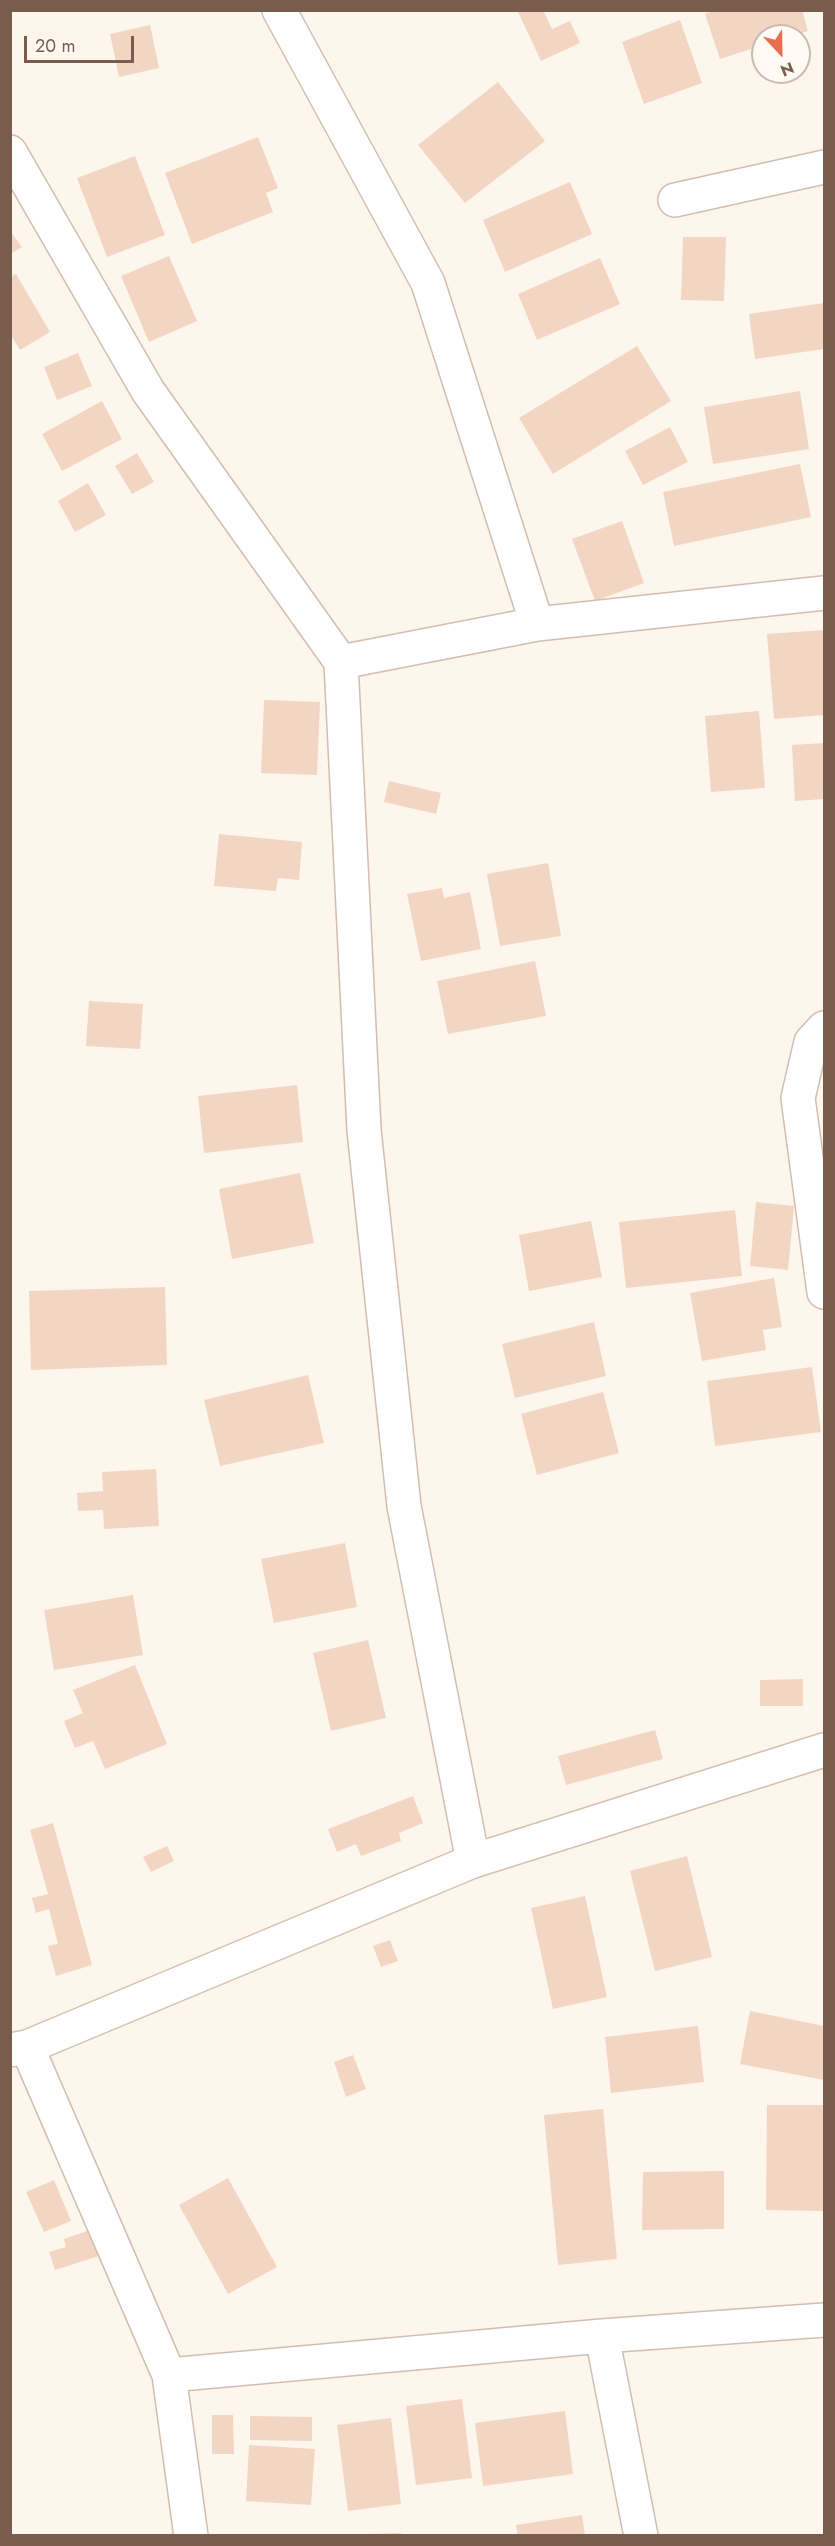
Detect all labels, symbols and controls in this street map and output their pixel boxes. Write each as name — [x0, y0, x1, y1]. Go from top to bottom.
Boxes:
scale bar — [27, 24, 136, 62]
north arrow — [751, 24, 811, 84]
text: 20 m — [35, 33, 75, 59]
text: N — [777, 56, 797, 82]

